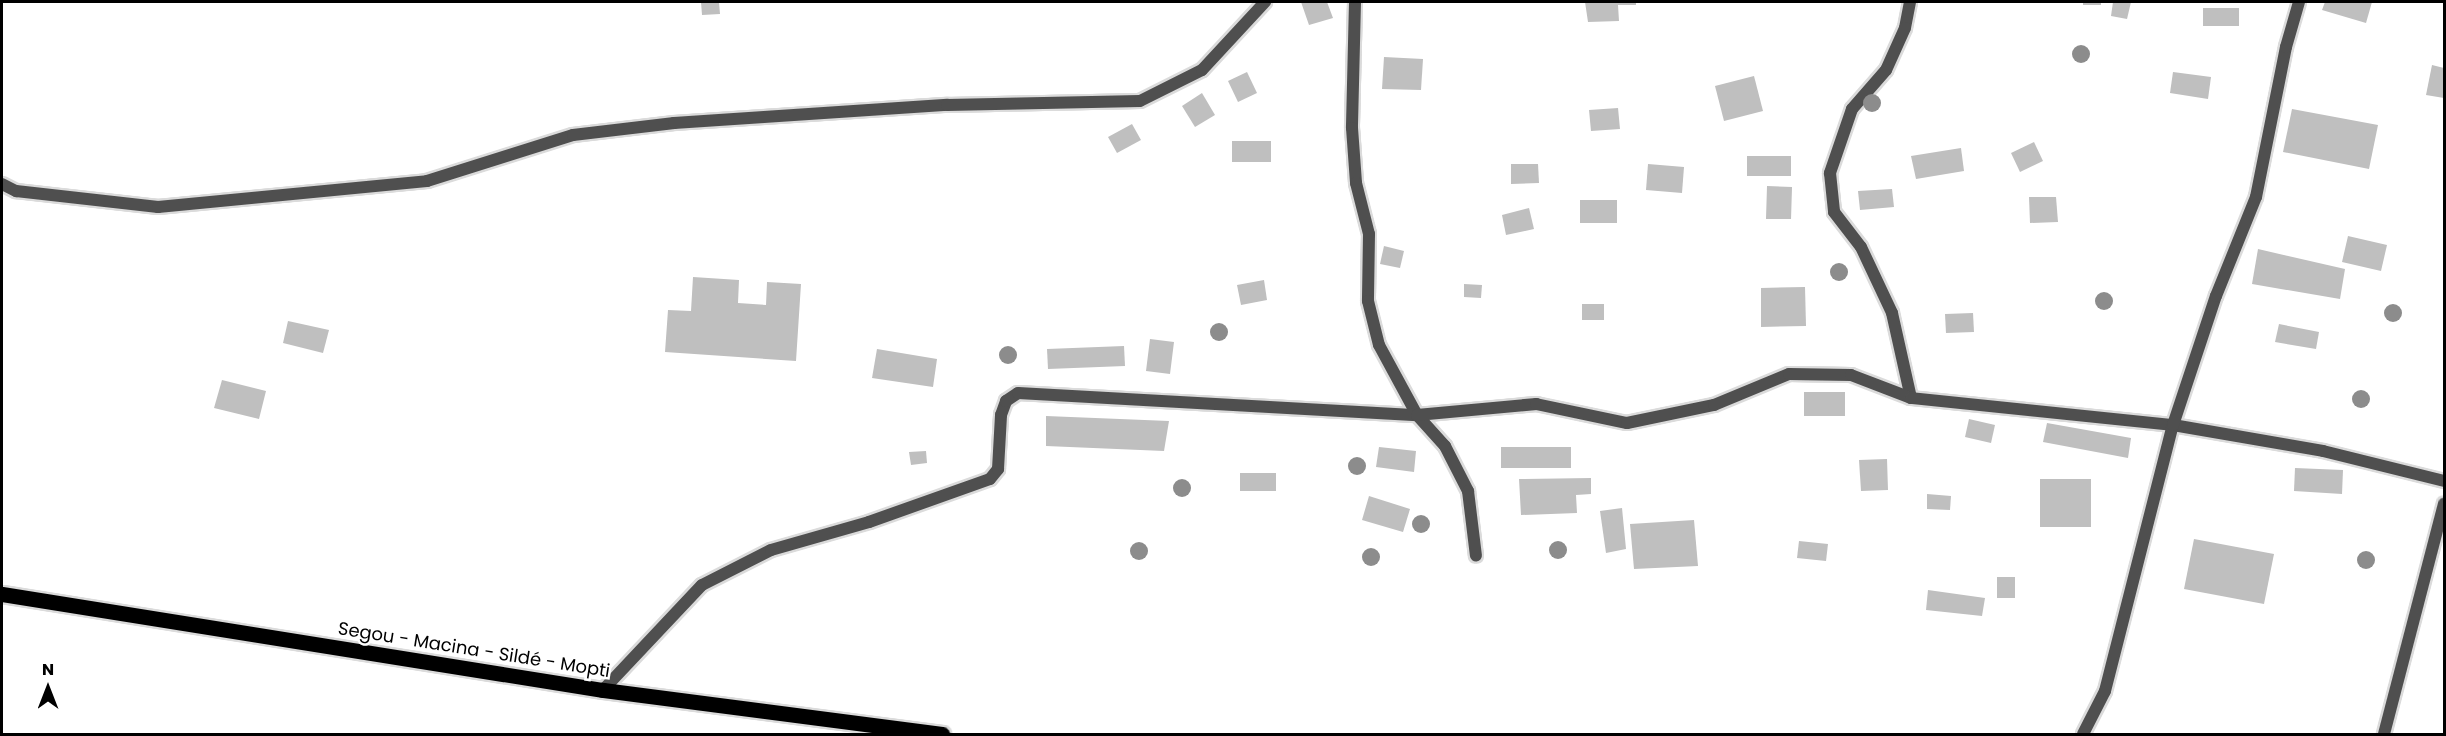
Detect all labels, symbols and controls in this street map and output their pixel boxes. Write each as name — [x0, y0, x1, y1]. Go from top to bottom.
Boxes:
street label: Segou - Macina - Sildé - Mopti — [336, 618, 612, 682]
north arrow — [18, 658, 78, 718]
text: N — [42, 658, 54, 681]

